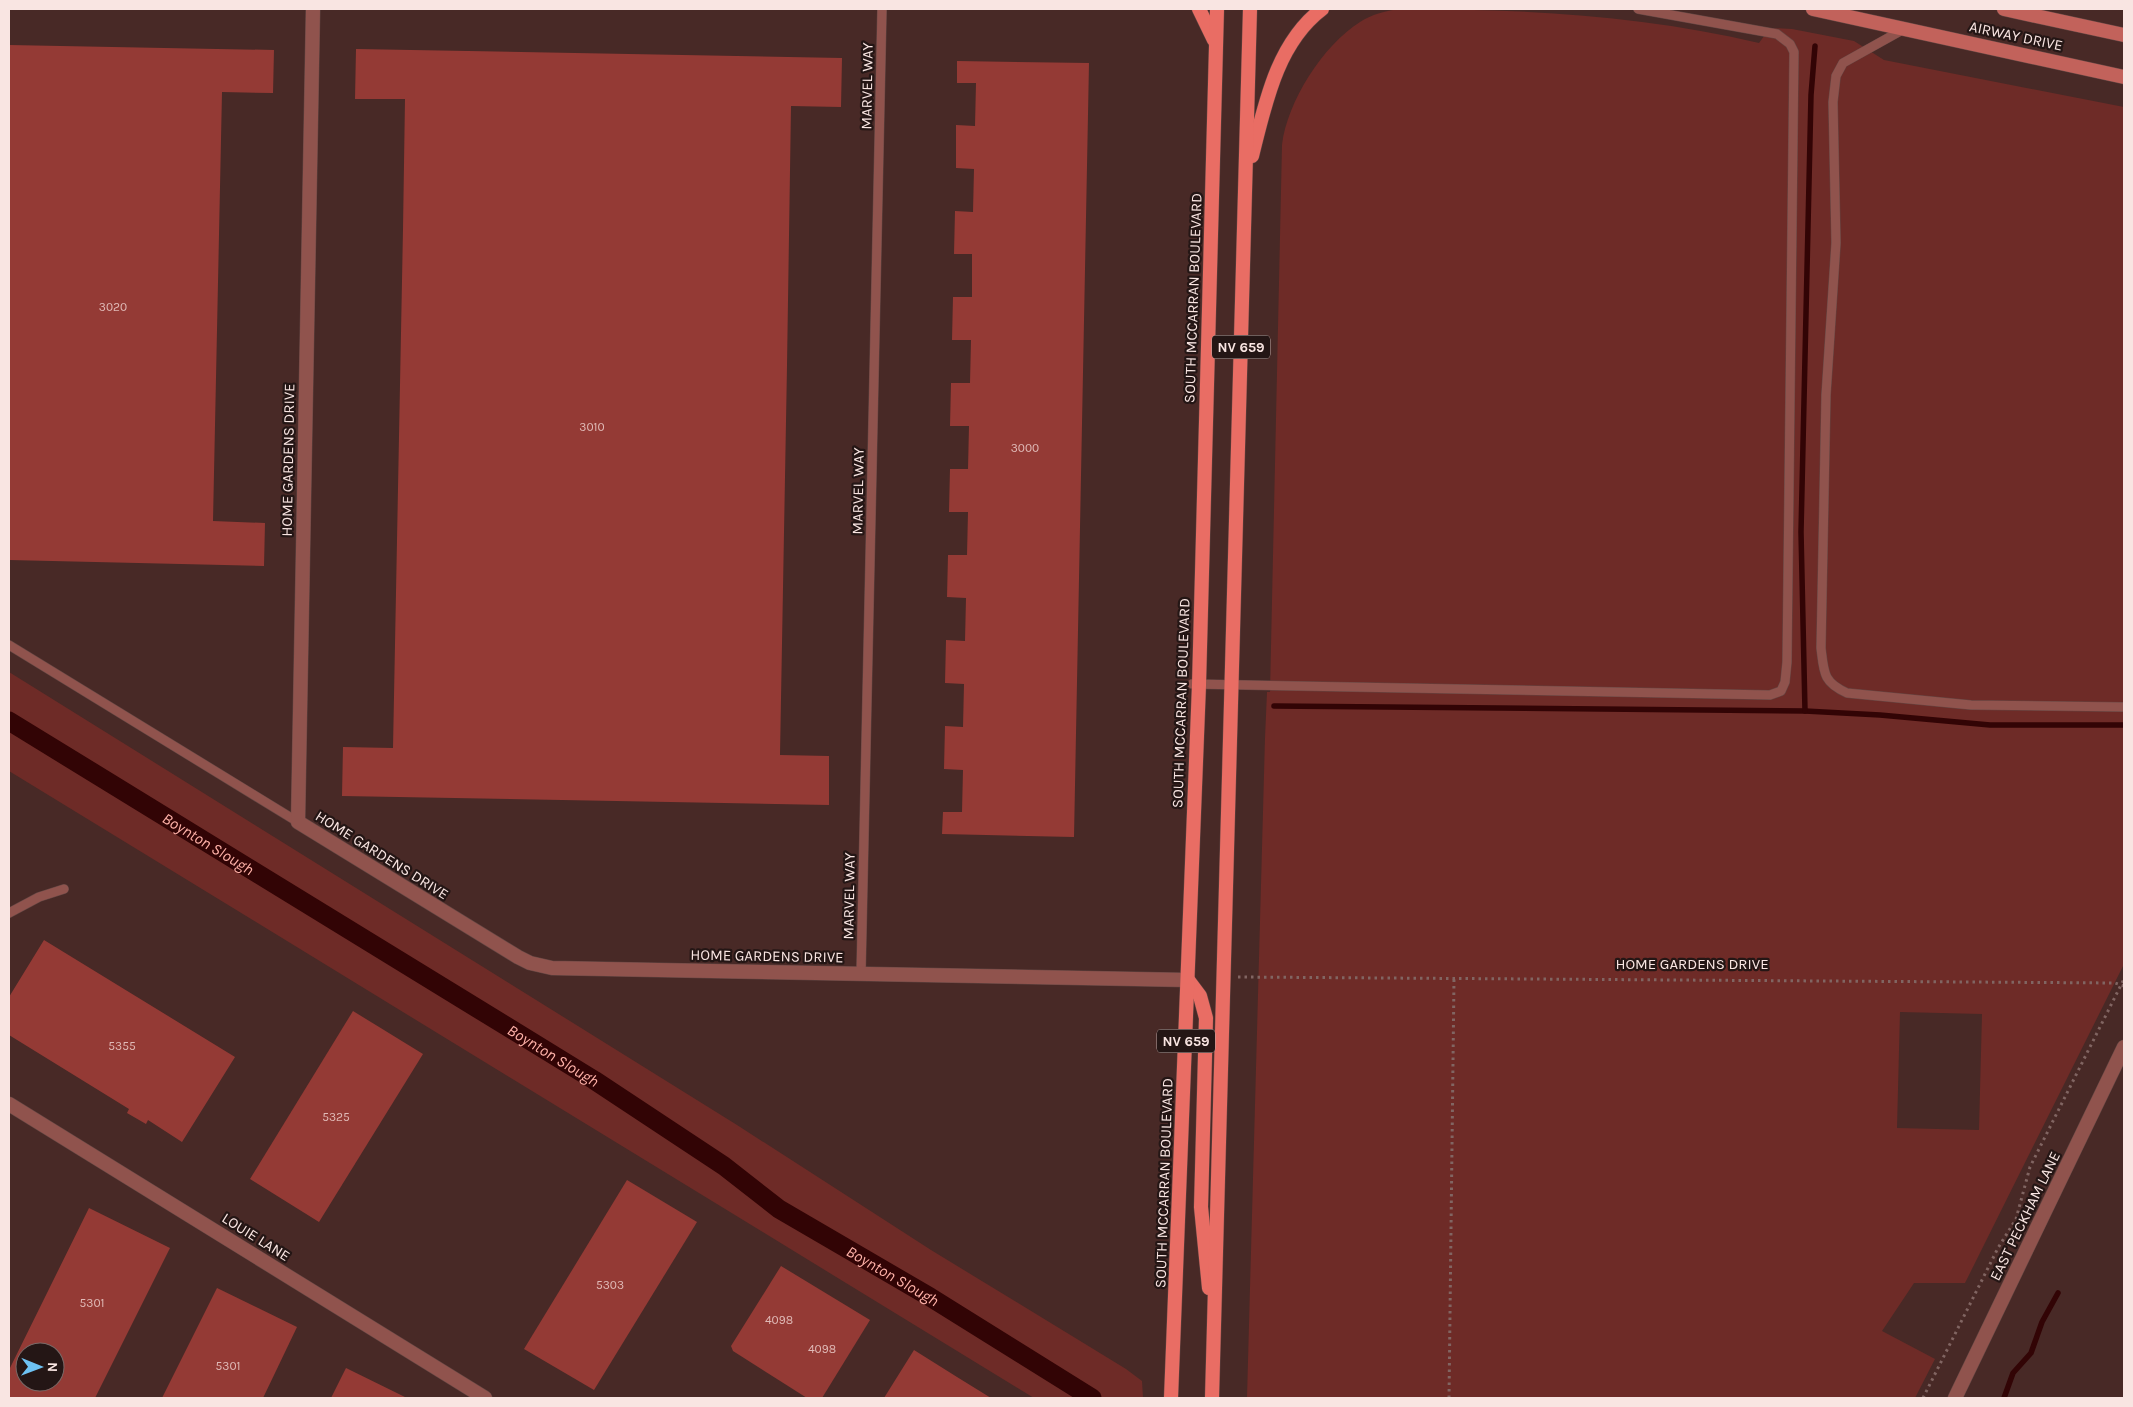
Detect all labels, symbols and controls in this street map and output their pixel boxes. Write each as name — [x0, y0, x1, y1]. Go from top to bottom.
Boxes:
street label: AIRWAY DRIVE — [1968, 17, 2064, 55]
street label: MARVEL WAY — [857, 41, 877, 130]
street label: SOUTH MCCARRAN BOULEVARD — [1180, 193, 1206, 403]
house number: 3020 — [99, 300, 127, 314]
road number: NV 659 — [1212, 336, 1270, 358]
street label: HOME GARDENS DRIVE — [278, 383, 298, 537]
house number: 3010 — [579, 420, 605, 434]
house number: 3000 — [1011, 441, 1039, 455]
street label: MARVEL WAY — [848, 446, 868, 535]
street label: SOUTH MCCARRAN BOULEVARD — [1168, 598, 1194, 808]
street label: HOME GARDENS DRIVE — [312, 807, 452, 903]
water label: Boynton Slough — [159, 808, 258, 879]
street label: MARVEL WAY — [839, 851, 859, 940]
street label: HOME GARDENS DRIVE — [690, 946, 844, 966]
street label: HOME GARDENS DRIVE — [1615, 955, 1769, 973]
water label: Boynton Slough — [504, 1020, 603, 1091]
road number: NV 659 — [1157, 1030, 1215, 1052]
house number: 5355 — [108, 1039, 136, 1053]
street label: SOUTH MCCARRAN BOULEVARD — [1151, 1078, 1177, 1288]
house number: 5325 — [322, 1110, 350, 1124]
street label: EAST PECKHAM LANE — [1986, 1148, 2064, 1284]
street label: LOUIE LANE — [219, 1209, 293, 1265]
water label: Boynton Slough — [843, 1241, 943, 1310]
house number: 5303 — [596, 1278, 624, 1292]
house number: 5301 — [80, 1296, 104, 1310]
house number: 4098 — [765, 1313, 793, 1327]
north arrow — [15, 1342, 65, 1392]
house number: 4098 — [808, 1342, 836, 1356]
house number: 5301 — [216, 1359, 240, 1373]
text: N — [44, 1362, 61, 1372]

